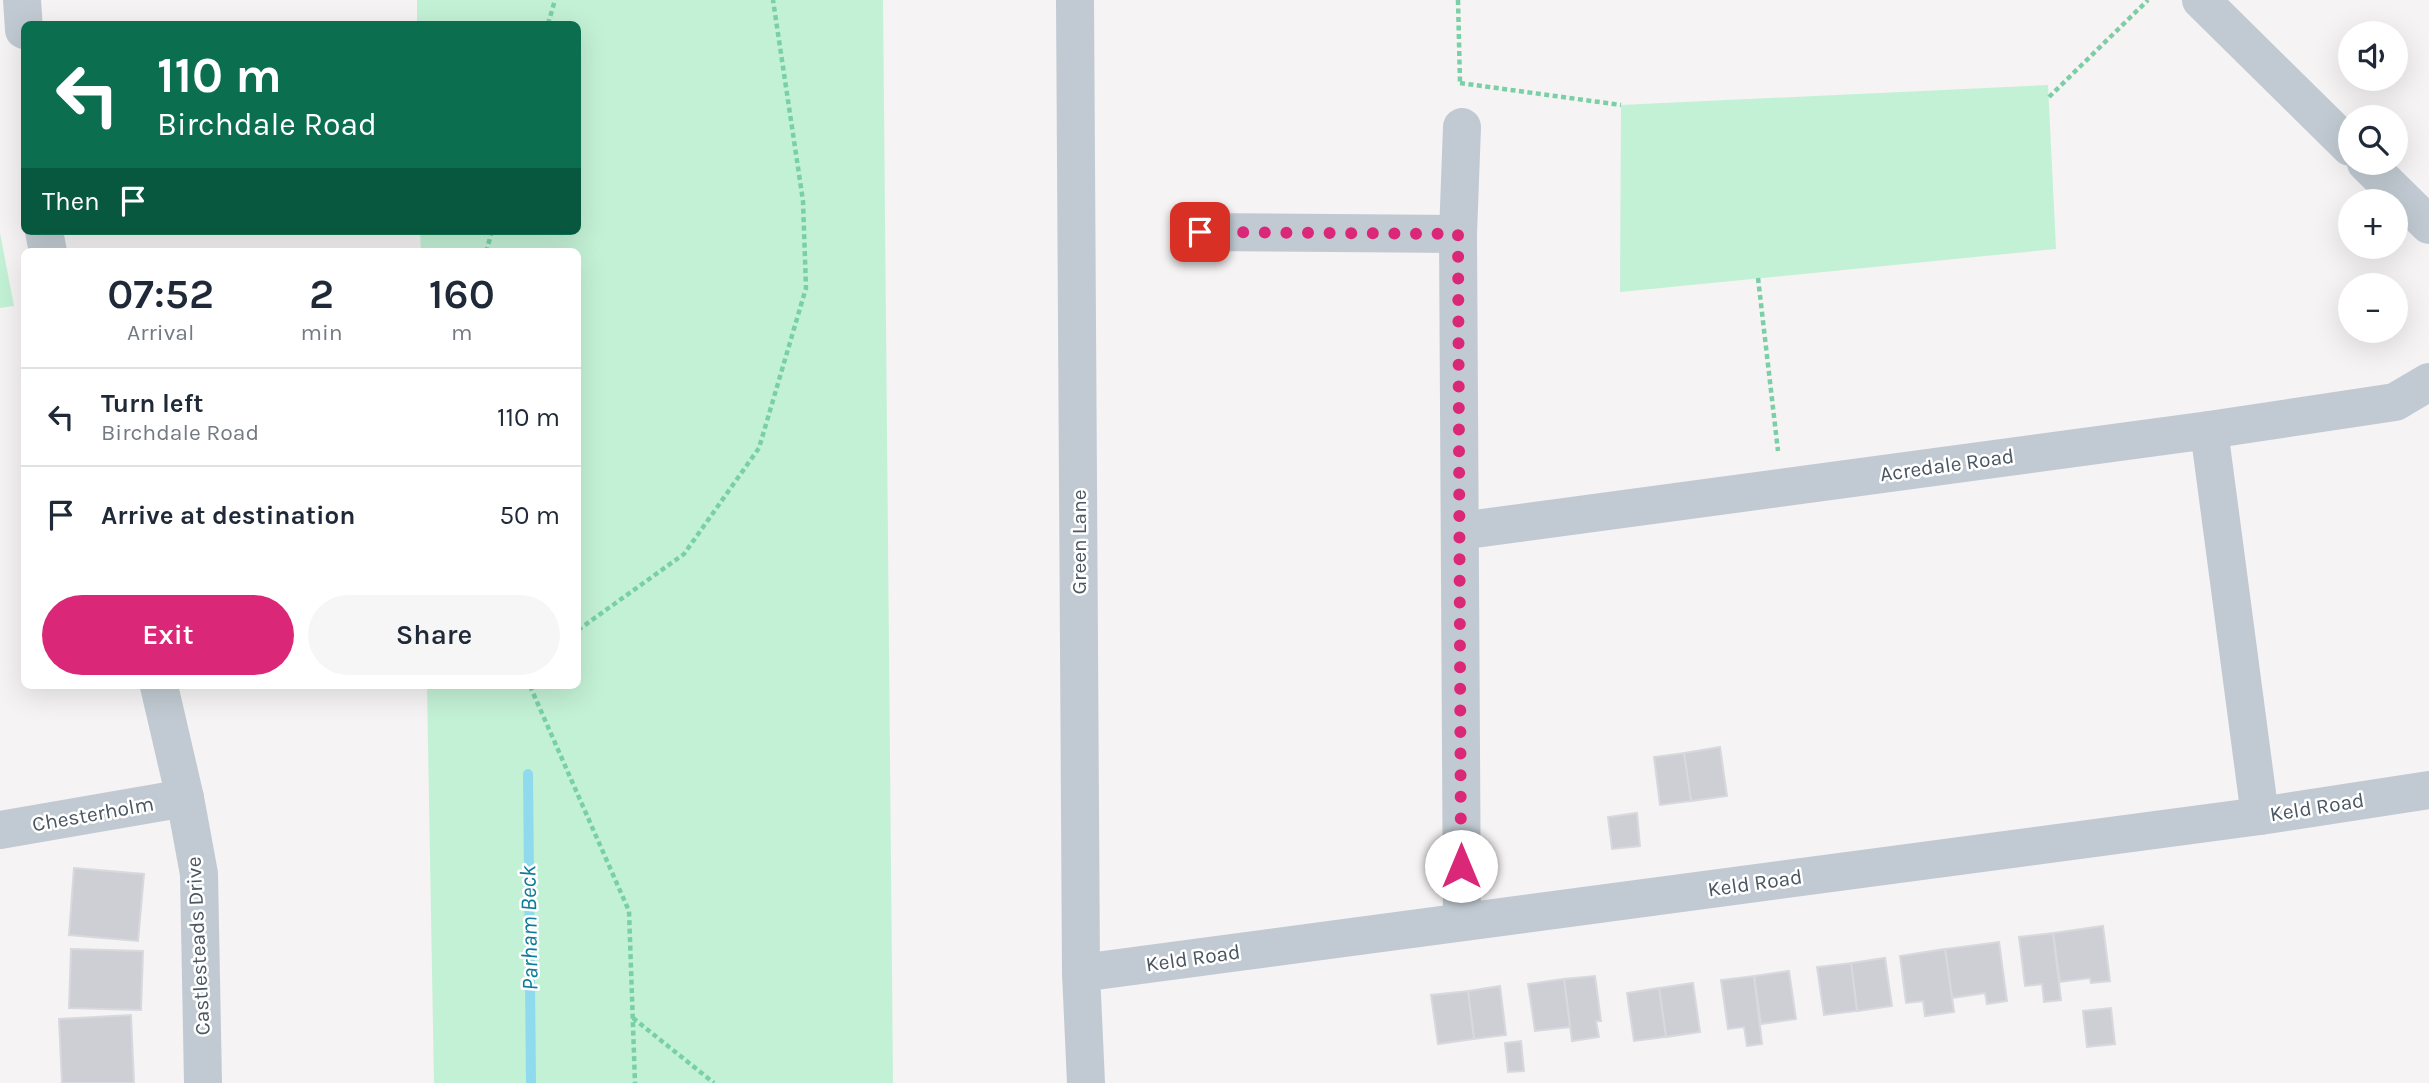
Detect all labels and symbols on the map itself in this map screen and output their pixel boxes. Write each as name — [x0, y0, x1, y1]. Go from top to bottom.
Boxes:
pin — [1170, 202, 1230, 262]
street label: Acredale Road — [1878, 444, 2016, 486]
street label: Green Lane — [1067, 489, 1091, 595]
street label: Keld Road — [2268, 788, 2366, 826]
street label: Chesterholm — [30, 791, 156, 837]
position arrow — [1424, 829, 1498, 903]
street label: Castlesteads Drive — [181, 856, 215, 1036]
street label: Keld Road — [1706, 864, 1804, 902]
water label: Parham Beck — [514, 865, 544, 991]
street label: Keld Road — [1144, 939, 1242, 977]

